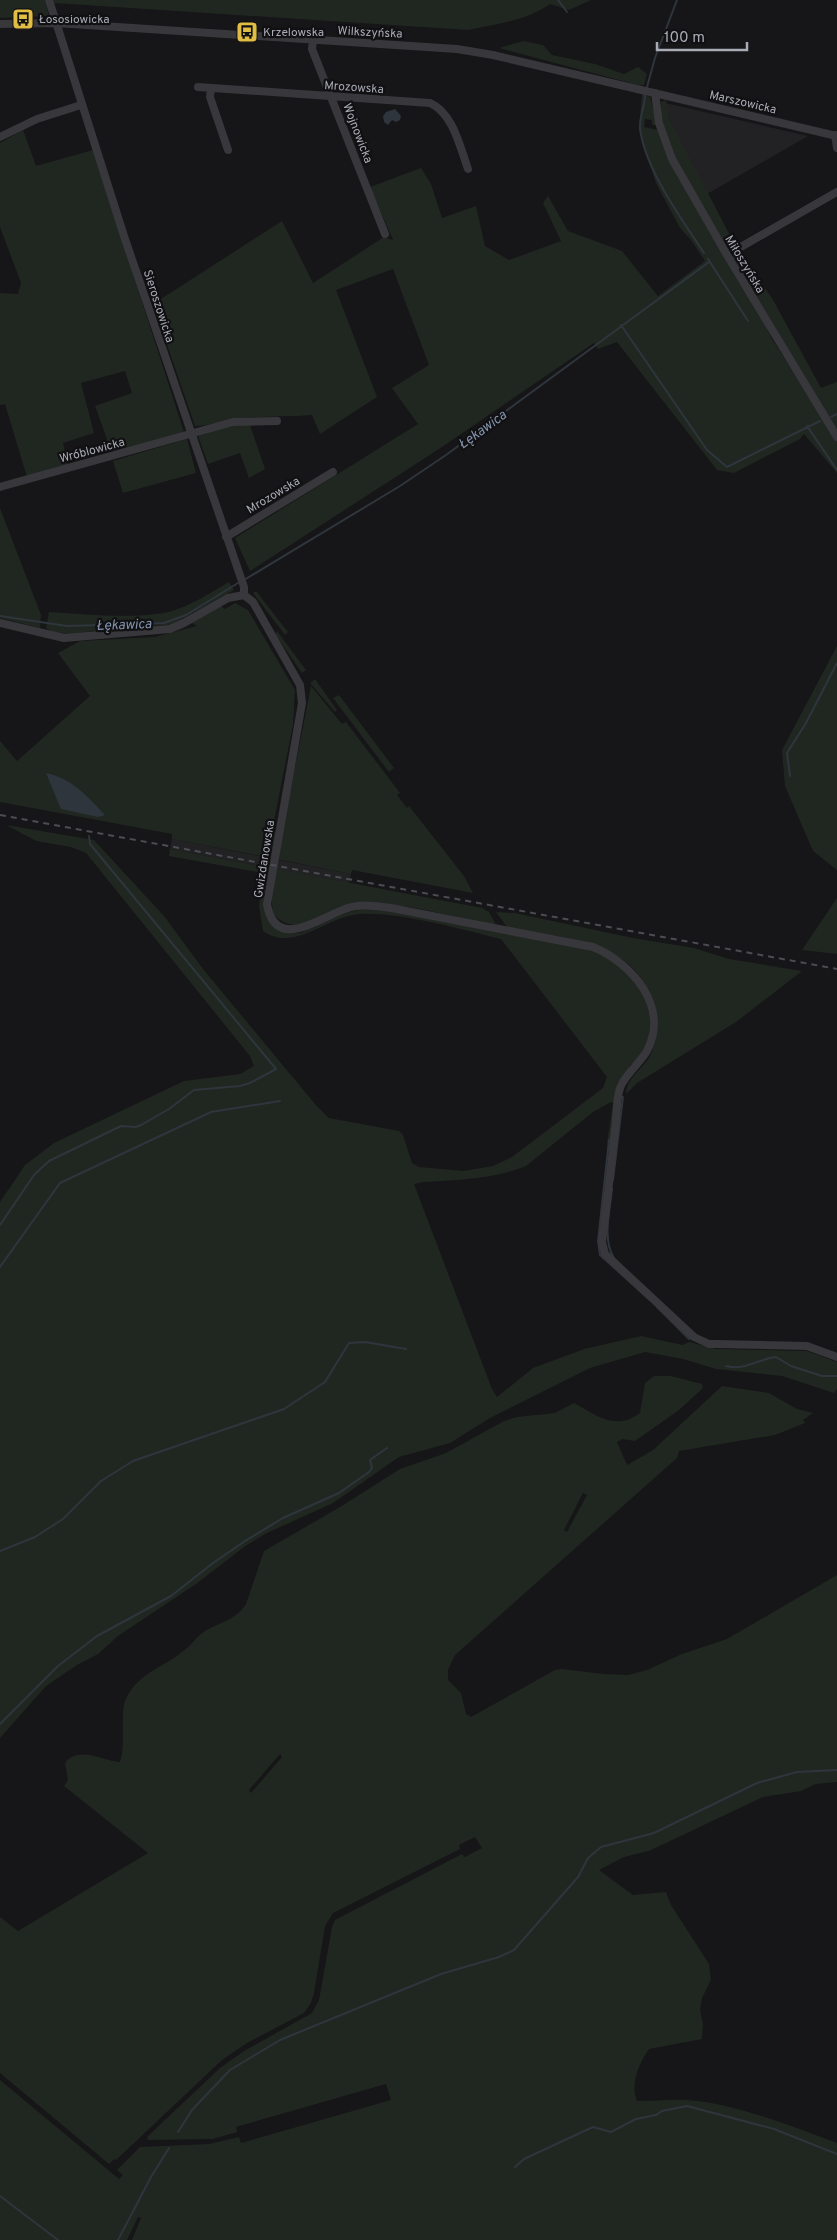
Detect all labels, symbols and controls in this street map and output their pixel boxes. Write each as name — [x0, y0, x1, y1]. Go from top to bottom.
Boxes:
bus stop icon: Łososiowicka — [11, 7, 35, 31]
place label: Łososiowicka — [39, 12, 110, 28]
bus stop icon: Krzelowska — [235, 20, 259, 44]
scale bar — [657, 20, 747, 52]
street label: Wilkszyńska — [337, 23, 403, 43]
place label: Krzelowska — [263, 25, 324, 41]
text: 100 m — [664, 29, 705, 48]
street label: Mrozowska — [324, 78, 384, 98]
street label: Marszowicka — [708, 87, 778, 118]
street label: Wojnowicka — [338, 101, 376, 166]
street label: Miłoszyńska — [721, 233, 768, 297]
street label: Sieroszowicka — [139, 268, 177, 345]
water label: Łękawica — [456, 407, 511, 453]
street label: Wróblowicka — [58, 435, 127, 467]
street label: Mrozowska — [244, 474, 303, 518]
water label: Łękawica — [96, 616, 153, 635]
street label: Gwizdanowska — [251, 819, 279, 899]

